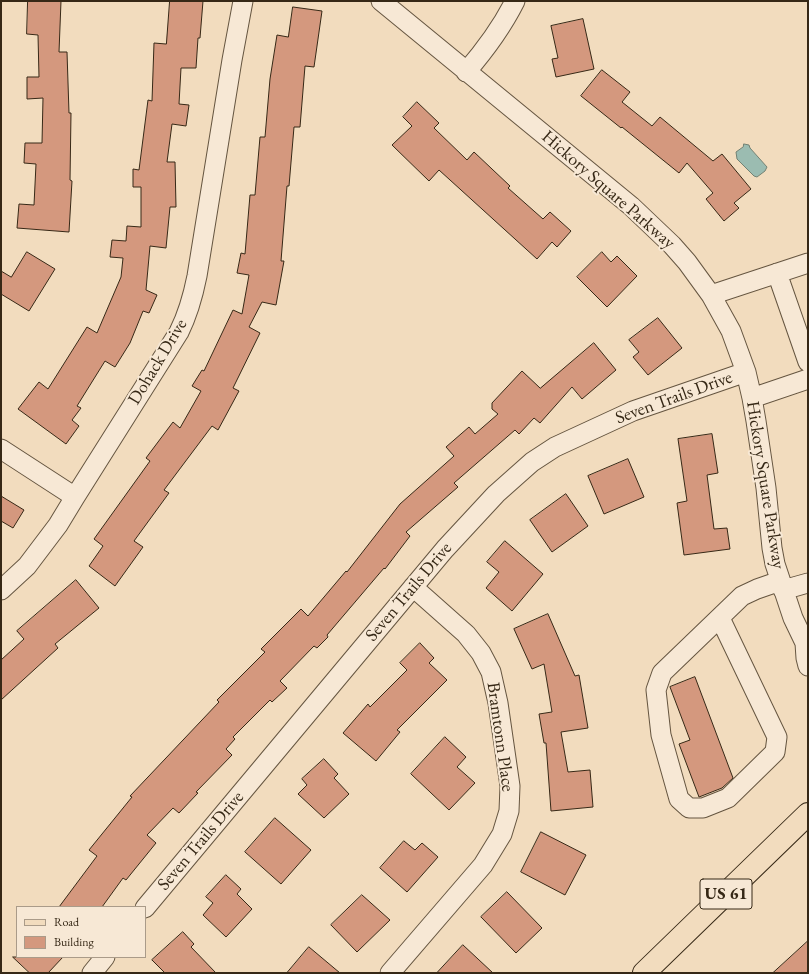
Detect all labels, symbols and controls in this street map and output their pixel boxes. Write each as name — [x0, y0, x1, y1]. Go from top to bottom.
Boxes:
street label: Hickory Square Parkway — [537, 126, 679, 254]
street label: Dohack Drive — [124, 315, 192, 409]
street label: Seven Trails Drive — [613, 367, 735, 429]
street label: Hickory Square Parkway — [741, 399, 789, 571]
street label: Seven Trails Drive — [361, 538, 457, 646]
street label: Bramtonn Place — [482, 681, 518, 793]
street label: Seven Trails Drive — [153, 787, 249, 895]
road number: US 61 — [700, 879, 752, 909]
legend — [16, 906, 146, 958]
text: Road — [54, 914, 79, 930]
text: Building — [54, 934, 94, 950]

